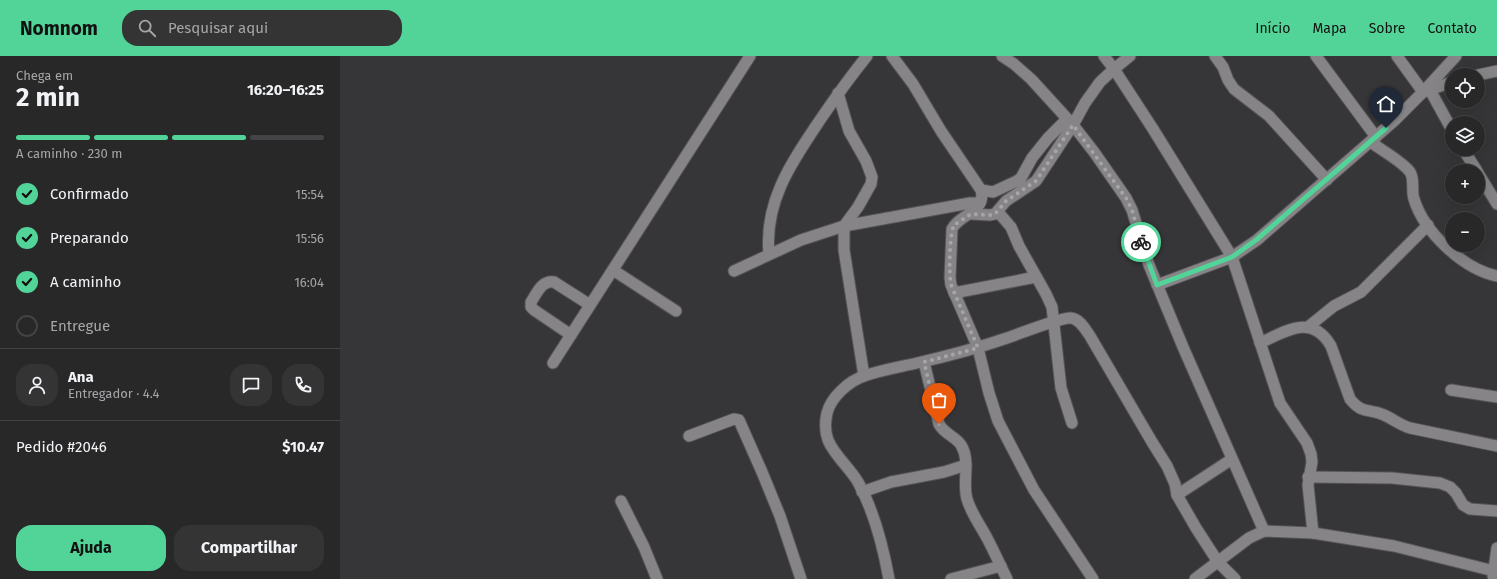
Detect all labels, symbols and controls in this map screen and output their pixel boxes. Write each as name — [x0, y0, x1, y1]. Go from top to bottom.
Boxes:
search box — [122, 10, 402, 46]
text: Nomnom — [20, 17, 98, 40]
icon: search — [136, 17, 158, 39]
text: Pesquisar aqui — [168, 19, 268, 37]
text: Início — [1255, 20, 1290, 37]
text: Mapa — [1312, 20, 1347, 37]
text: Sobre — [1369, 20, 1405, 37]
text: Contato — [1427, 20, 1477, 37]
text: Chega em — [16, 68, 73, 83]
map controls — [1445, 68, 1485, 252]
button: locate — [1445, 68, 1485, 108]
text: 16:20–16:25 — [247, 81, 324, 99]
text: 2 min — [16, 82, 80, 113]
pin — [1369, 87, 1403, 128]
icon: home — [1375, 93, 1397, 115]
button: layers — [1445, 116, 1485, 156]
text: A caminho · 230 m — [16, 146, 122, 161]
button: + — [1445, 164, 1485, 204]
icon: check — [16, 183, 38, 205]
text: Confirmado — [50, 185, 129, 203]
text: 15:54 — [295, 187, 324, 202]
button: − — [1445, 212, 1485, 252]
courier — [1121, 222, 1161, 262]
icon: check — [16, 227, 38, 249]
text: Preparando — [50, 229, 129, 247]
text: 15:56 — [295, 231, 324, 246]
icon: bike — [1130, 231, 1152, 253]
icon: check — [16, 271, 38, 293]
text: A caminho — [50, 273, 121, 291]
text: 16:04 — [294, 275, 324, 290]
text: Entregue — [50, 317, 110, 335]
button: person — [16, 364, 58, 406]
button: chat — [230, 364, 272, 406]
button: phone — [282, 364, 324, 406]
text: Ana — [68, 368, 94, 386]
pin — [922, 383, 956, 424]
text: Entregador · 4.4 — [68, 386, 159, 401]
icon: bag — [928, 389, 950, 411]
text: Pedido #2046 — [16, 438, 107, 456]
text: $10.47 — [282, 438, 324, 456]
button: Ajuda — [16, 525, 166, 571]
button: Compartilhar — [174, 525, 324, 571]

